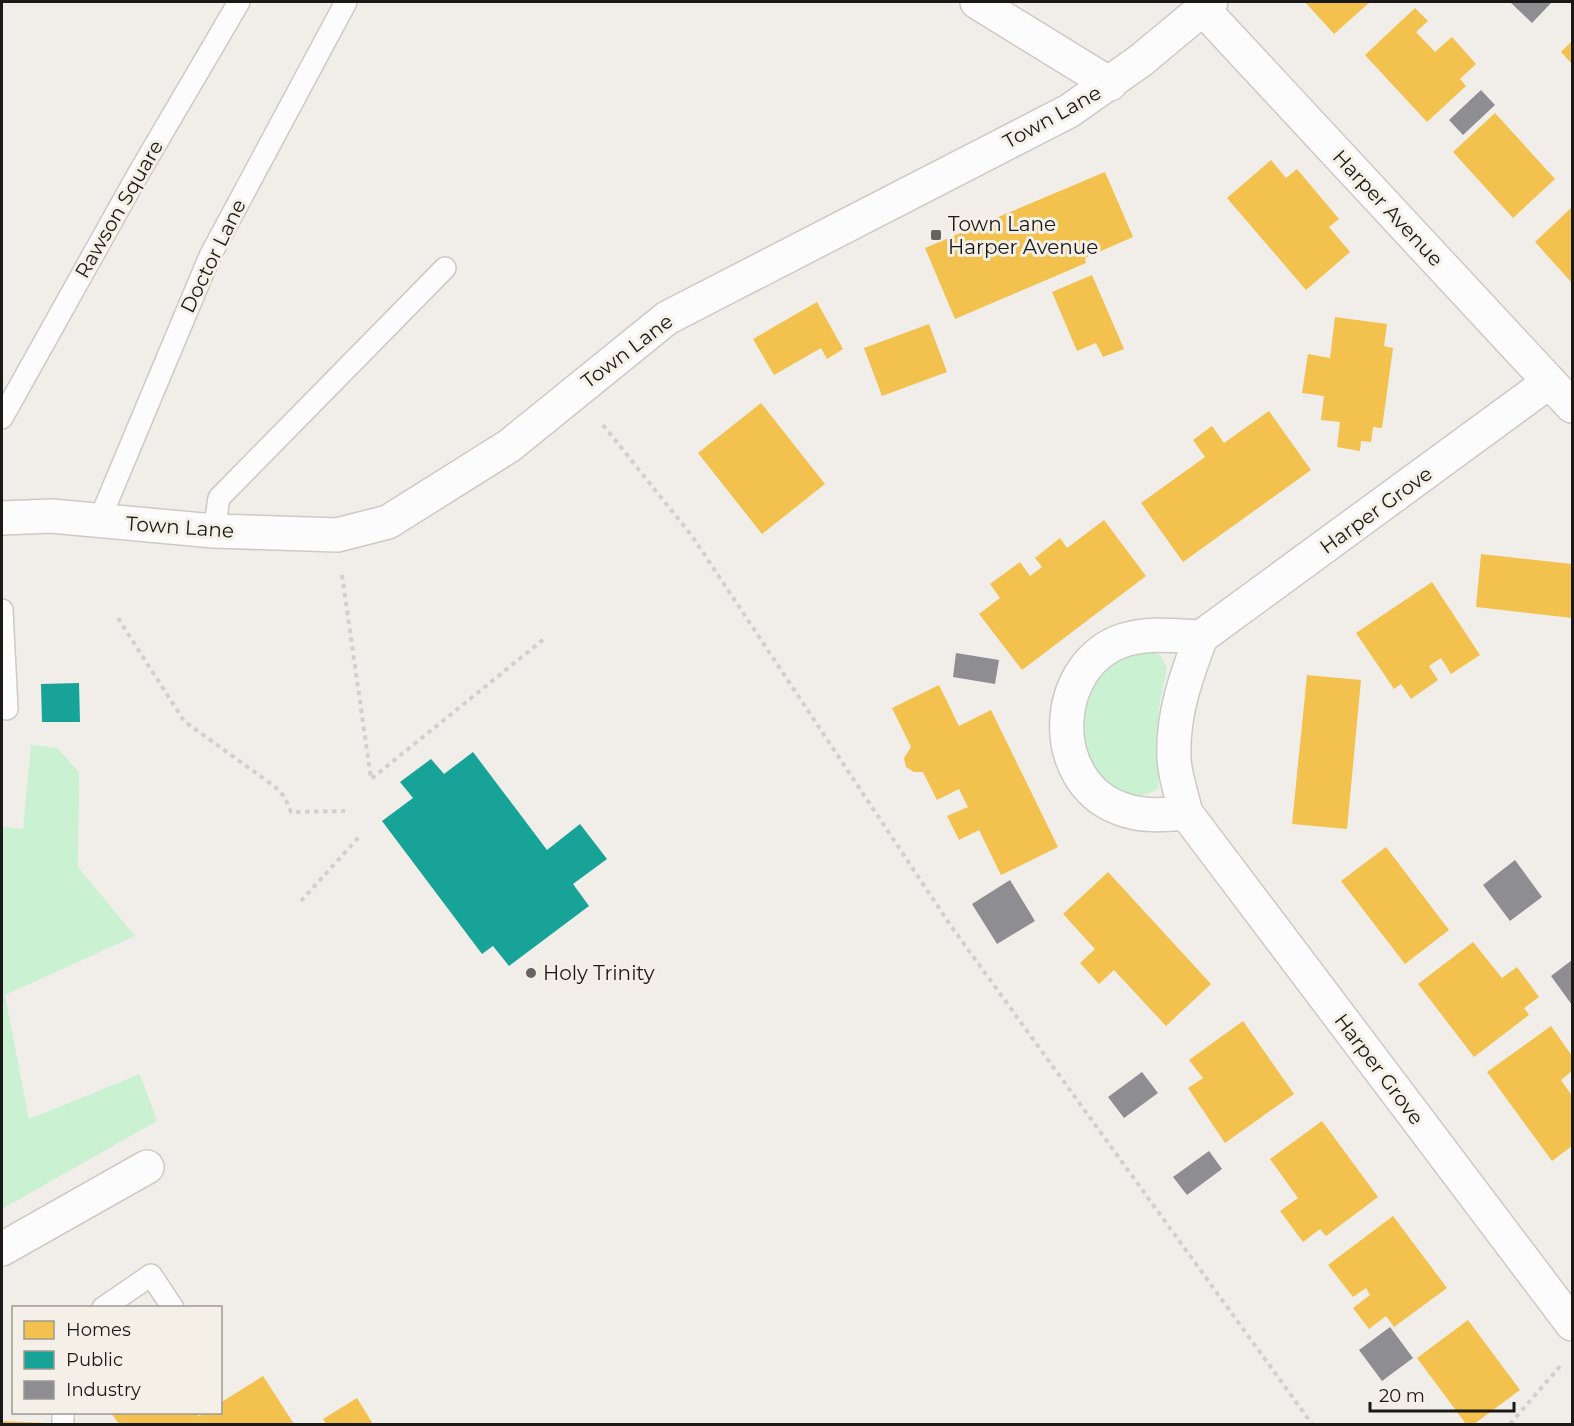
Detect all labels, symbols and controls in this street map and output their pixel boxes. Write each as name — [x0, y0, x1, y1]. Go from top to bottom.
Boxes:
street label: Town Lane — [999, 80, 1105, 154]
street label: Rawson Square — [70, 136, 168, 282]
street label: Harper Avenue — [1328, 145, 1448, 271]
street label: Doctor Lane — [175, 195, 251, 317]
place label: Town Lane Harper Avenue — [948, 212, 1098, 259]
marker: Town Lane Harper Avenue — [929, 228, 943, 242]
street label: Town Lane — [577, 309, 677, 393]
street label: Harper Grove — [1315, 461, 1437, 559]
street label: Town Lane — [125, 511, 235, 543]
place label: Holy Trinity — [543, 961, 655, 985]
marker: Holy Trinity — [524, 966, 538, 980]
street label: Harper Grove — [1329, 1009, 1429, 1129]
legend — [12, 1306, 222, 1414]
text: Homes — [66, 1319, 131, 1341]
text: Public — [66, 1349, 123, 1371]
scale bar — [1370, 1375, 1514, 1413]
text: Industry — [66, 1379, 141, 1401]
text: 20 m — [1379, 1385, 1425, 1407]

